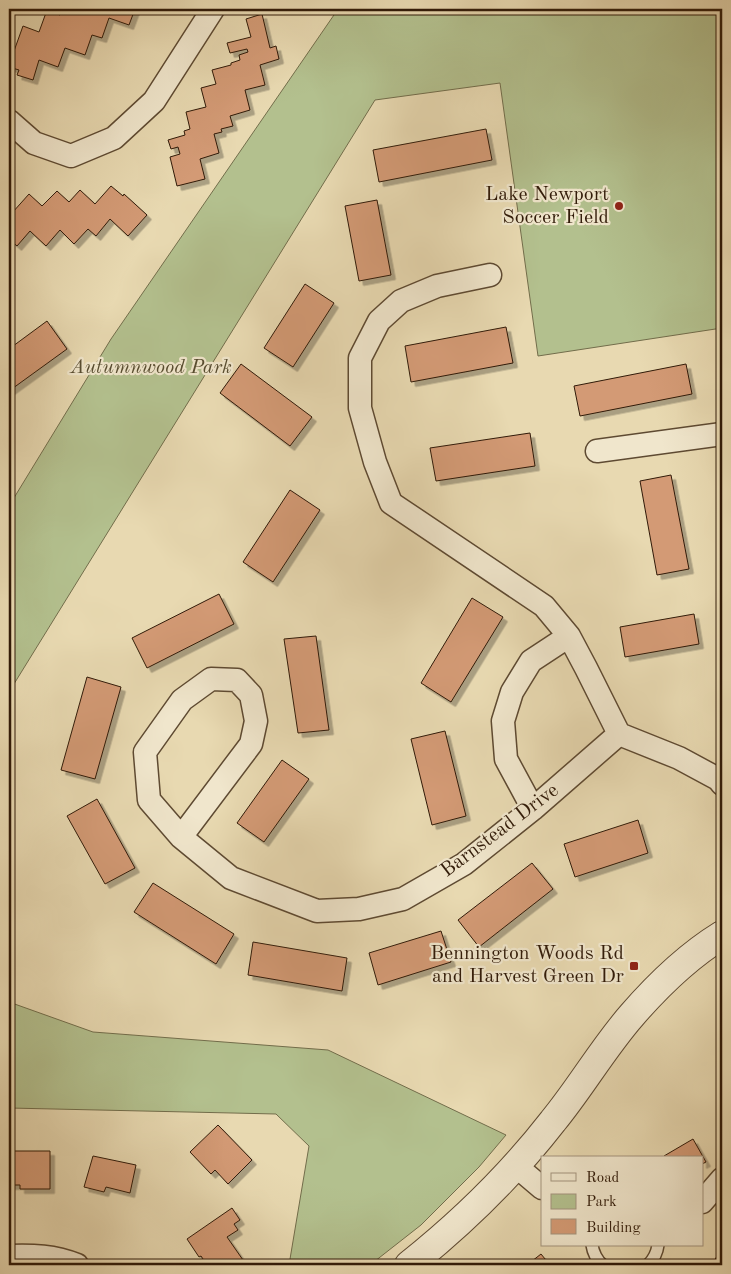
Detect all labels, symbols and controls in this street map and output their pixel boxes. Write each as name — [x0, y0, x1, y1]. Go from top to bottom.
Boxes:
place label: Lake Newport Soccer Field — [485, 185, 609, 228]
marker: Lake Newport Soccer Field — [613, 200, 625, 212]
park label: Autumnwood Park — [69, 358, 232, 378]
street label: Barnstead Drive — [437, 780, 563, 882]
place label: Bennington Woods Rd and Harvest Green Dr — [430, 944, 624, 987]
marker: Bennington Woods Rd and Harvest Green Dr — [628, 960, 640, 972]
legend — [541, 1156, 704, 1246]
text: Road — [586, 1171, 620, 1186]
text: Park — [586, 1195, 617, 1210]
text: Building — [586, 1221, 641, 1236]

